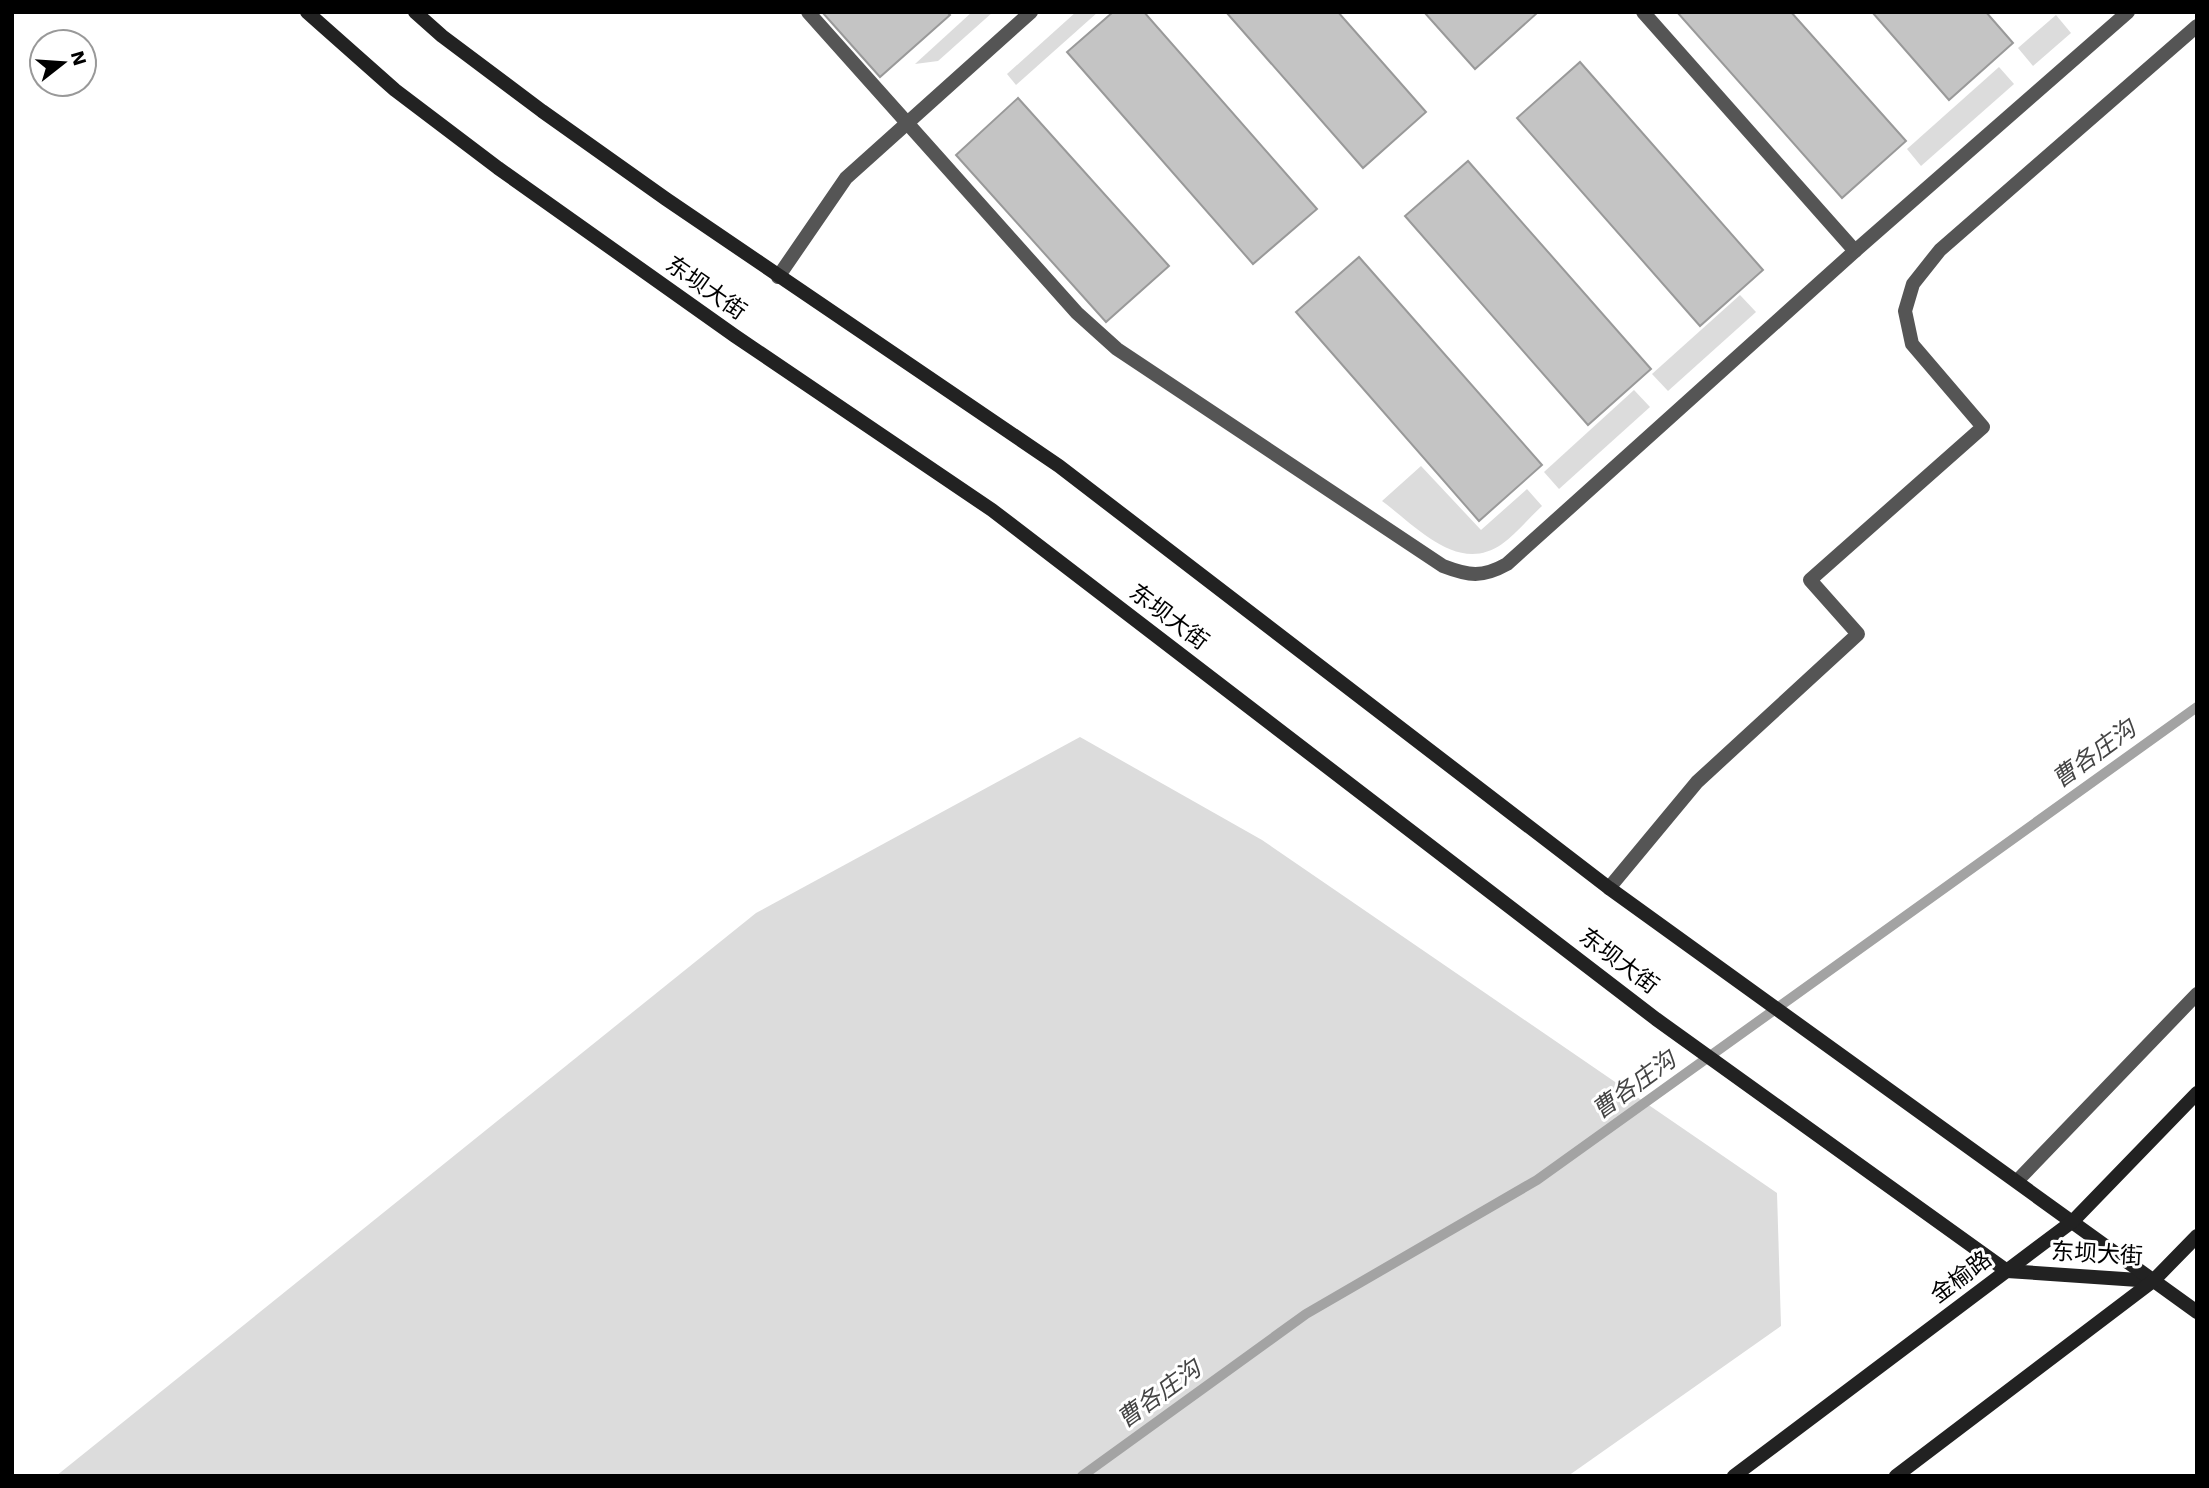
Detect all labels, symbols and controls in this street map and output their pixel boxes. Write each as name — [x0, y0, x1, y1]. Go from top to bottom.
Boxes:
north arrow — [28, 28, 98, 98]
text: N — [66, 48, 92, 68]
street label: 东坝大街 — [661, 251, 751, 325]
street label: 东坝大街 — [1124, 579, 1214, 655]
water label: 曹各庄沟 — [2047, 713, 2143, 794]
street label: 东坝大街 — [1574, 923, 1664, 999]
water label: 曹各庄沟 — [1587, 1044, 1683, 1125]
street label: 东坝大街 — [2050, 1238, 2144, 1270]
street label: 金榆路 — [1925, 1245, 1997, 1309]
water label: 曹各庄沟 — [1112, 1353, 1208, 1434]

